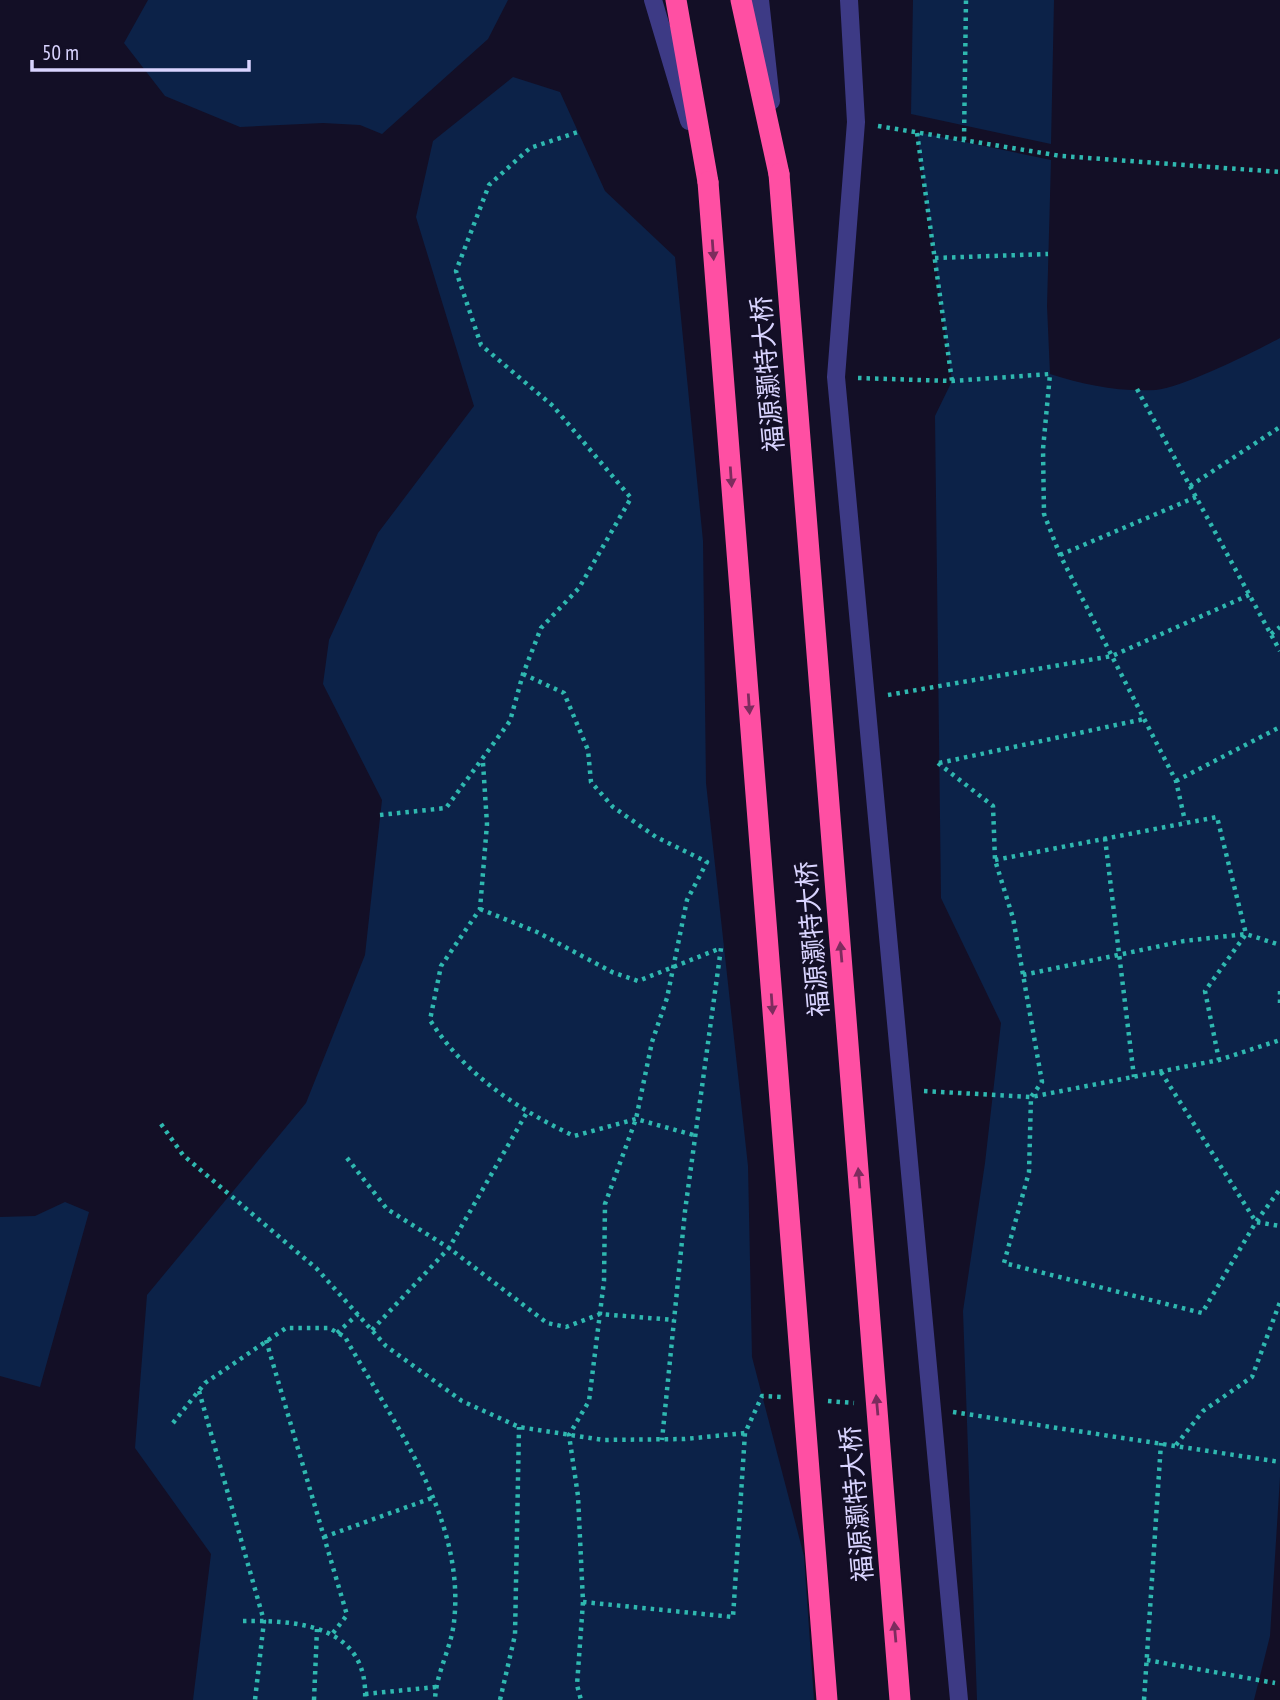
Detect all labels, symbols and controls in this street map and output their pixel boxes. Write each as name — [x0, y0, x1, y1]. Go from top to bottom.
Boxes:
scale bar — [32, 28, 248, 72]
text: 50 m — [42, 39, 79, 66]
one-way arrow — [708, 239, 719, 261]
street label: 福源灏特大桥 — [744, 295, 790, 453]
one-way arrow — [726, 466, 737, 488]
one-way arrow — [743, 693, 754, 715]
street label: 福源灏特大桥 — [789, 860, 835, 1018]
one-way arrow — [835, 940, 846, 962]
one-way arrow — [767, 993, 778, 1015]
one-way arrow — [853, 1167, 864, 1189]
one-way arrow — [871, 1394, 882, 1416]
street label: 福源灏特大桥 — [833, 1425, 879, 1583]
one-way arrow — [889, 1621, 900, 1643]

